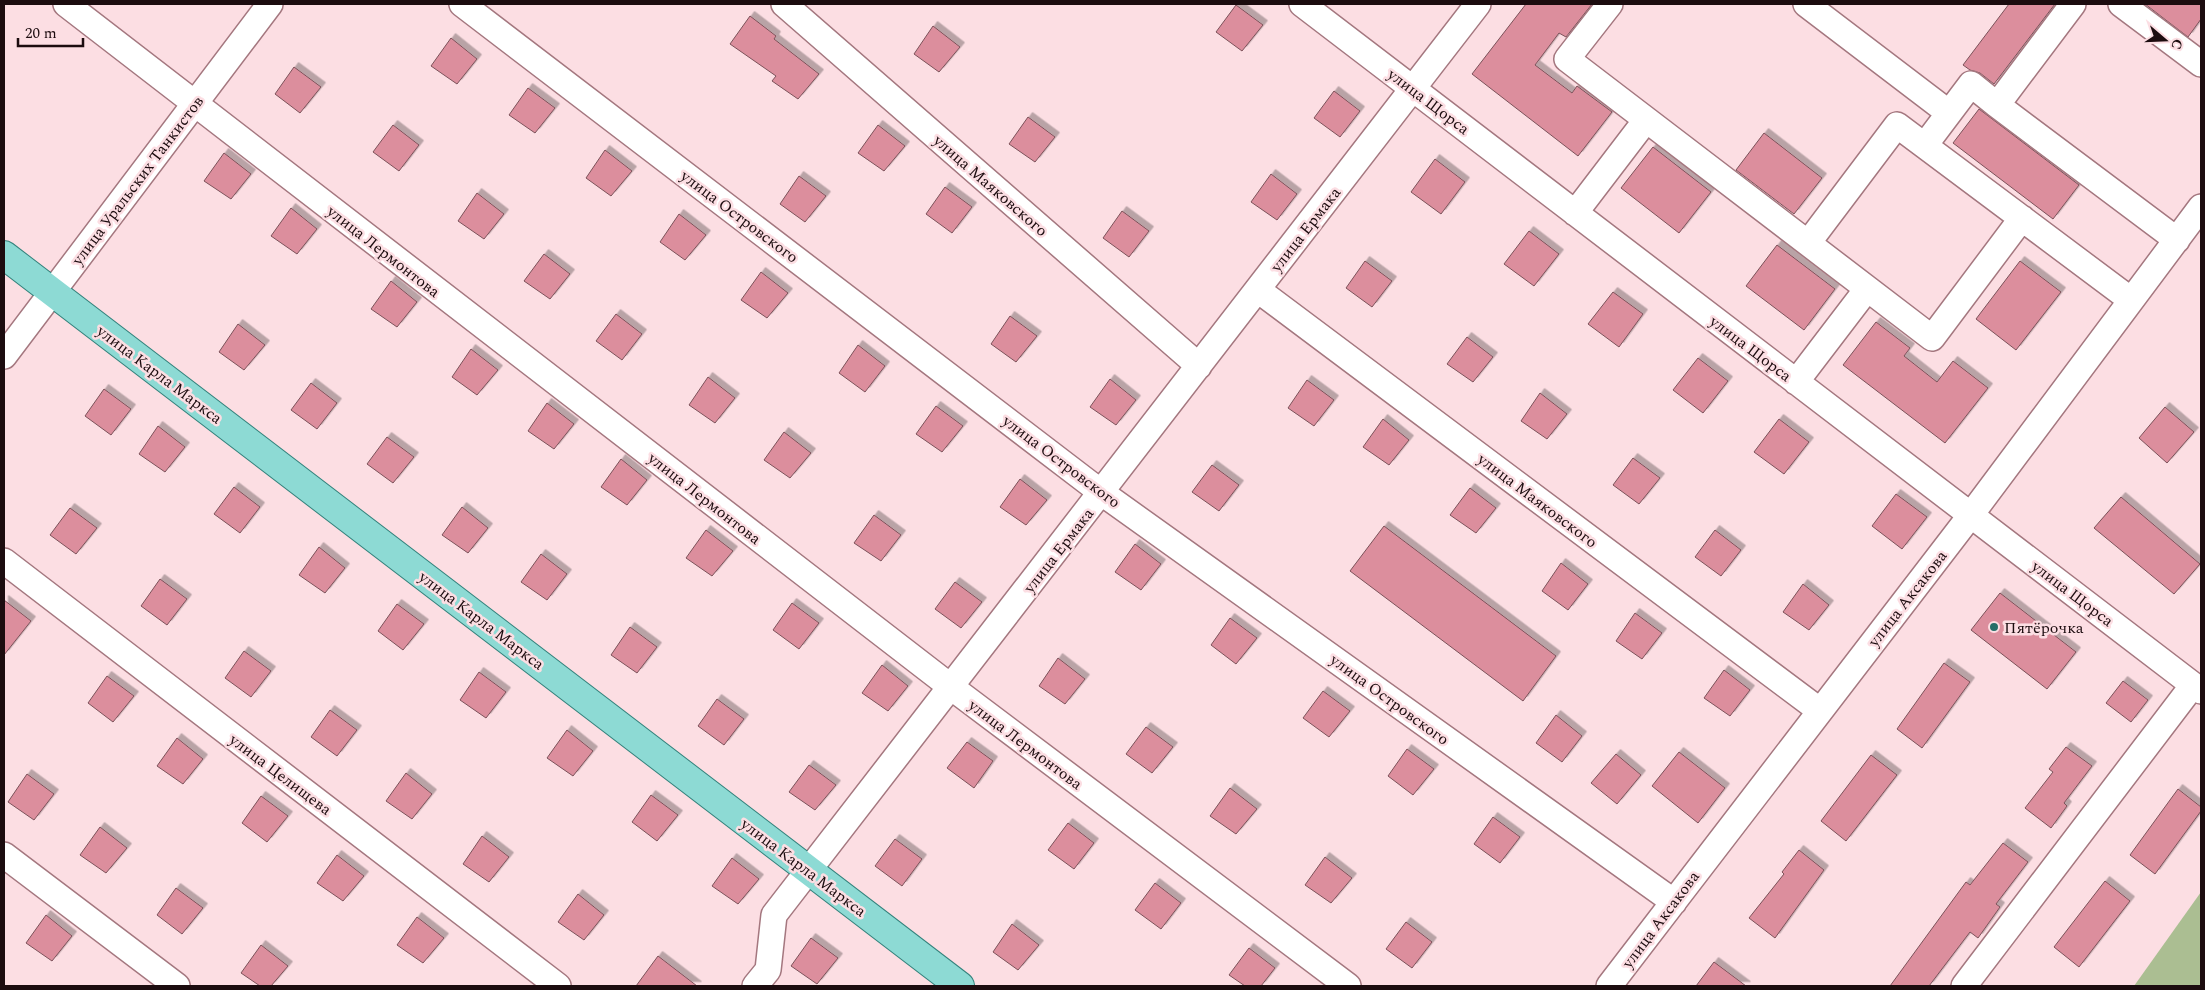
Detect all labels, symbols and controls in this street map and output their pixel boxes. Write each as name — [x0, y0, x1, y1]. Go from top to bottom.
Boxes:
scale bar — [18, 15, 82, 47]
north arrow — [2140, 15, 2190, 65]
text: 20 m — [25, 22, 57, 45]
text: С — [2165, 36, 2188, 52]
street label: улица Щорса — [1381, 62, 1475, 141]
street label: улица Уральских Танкистов — [65, 91, 210, 271]
street label: улица Маяковского — [927, 129, 1053, 242]
street label: улица Островского — [675, 164, 803, 269]
street label: улица Ермака — [1264, 182, 1347, 278]
street label: улица Лермонтова — [321, 199, 445, 304]
street label: улица Щорса — [1703, 309, 1797, 388]
street label: улица Карла Маркса — [91, 319, 227, 430]
street label: улица Островского — [997, 409, 1125, 514]
street label: улица Лермонтова — [642, 446, 766, 551]
street label: улица Маяковского — [1472, 447, 1602, 554]
street label: улица Ермака — [1017, 503, 1100, 599]
street label: улица Аксакова — [1862, 545, 1953, 653]
street label: улица Щорса — [2025, 554, 2119, 633]
street label: улица Карла Маркса — [413, 565, 549, 676]
place label: Пятёрочка — [2004, 616, 2084, 640]
marker: Пятёрочка — [1988, 621, 2000, 633]
street label: улица Островского — [1324, 648, 1454, 751]
street label: улица Лермонтова — [962, 693, 1088, 796]
street label: улица Целищева — [223, 728, 337, 821]
street label: улица Карла Маркса — [735, 812, 871, 923]
street label: улица Аксакова — [1615, 866, 1706, 974]

